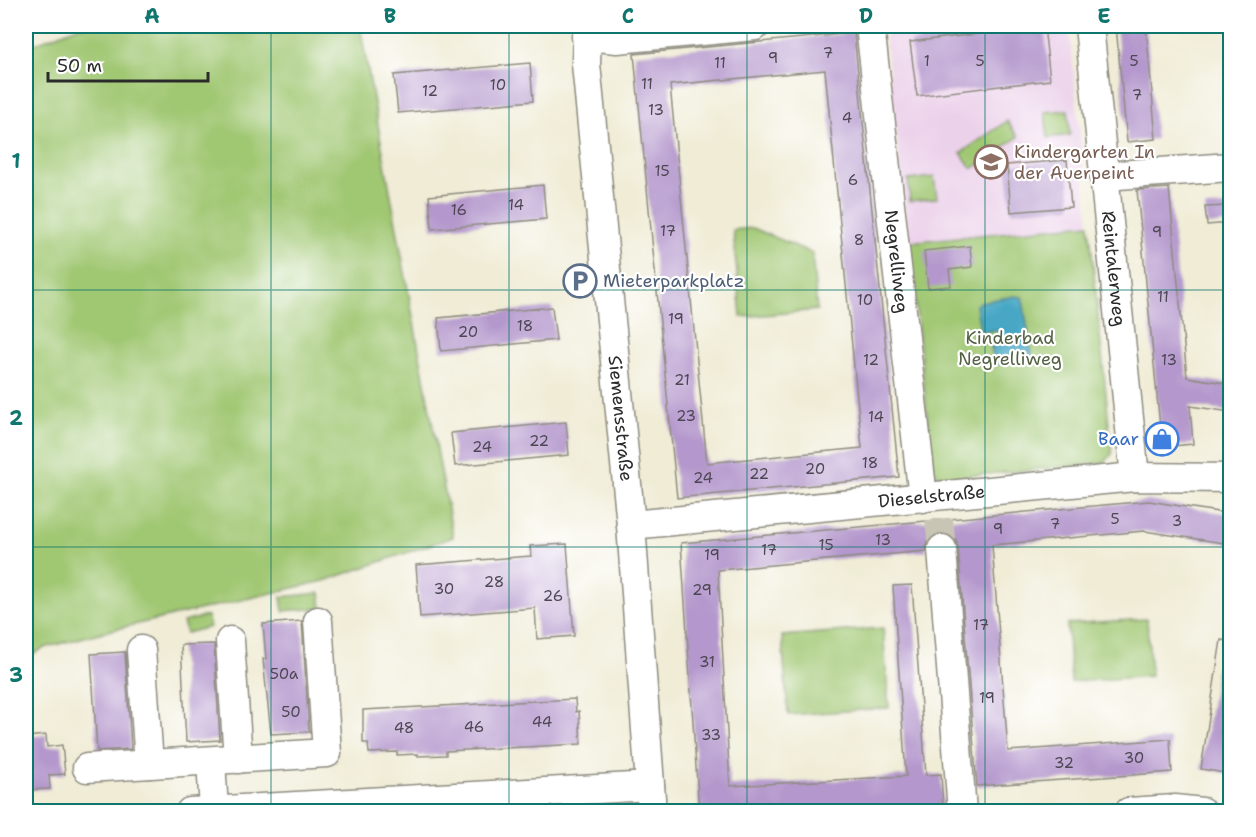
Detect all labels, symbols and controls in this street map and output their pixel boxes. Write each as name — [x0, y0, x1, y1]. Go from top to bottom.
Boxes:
text: A — [144, 3, 160, 29]
text: B — [384, 3, 396, 29]
text: C — [622, 3, 634, 29]
text: D — [859, 3, 873, 29]
text: E — [1097, 3, 1111, 29]
house number: 7 — [823, 43, 833, 63]
scale bar — [48, 45, 208, 83]
house number: 9 — [768, 48, 778, 68]
house number: 1 — [924, 51, 930, 71]
house number: 5 — [975, 51, 985, 71]
house number: 5 — [1129, 51, 1139, 71]
house number: 11 — [714, 53, 726, 73]
text: 50 m — [57, 54, 102, 78]
house number: 11 — [641, 74, 653, 94]
house number: 10 — [490, 75, 506, 95]
house number: 12 — [422, 81, 438, 101]
house number: 7 — [1132, 85, 1142, 105]
house number: 13 — [648, 100, 664, 120]
house number: 4 — [842, 108, 852, 128]
place label: Kindergarten In der Auerpeint — [1014, 140, 1155, 185]
school or university icon: Kindergarten In der Auerpeint — [973, 144, 1009, 180]
text: 1 — [11, 148, 21, 174]
house number: 15 — [654, 161, 670, 181]
house number: 6 — [848, 170, 858, 190]
house number: 14 — [508, 195, 524, 215]
house number: 16 — [451, 200, 467, 220]
street label: Negrelliweg — [879, 209, 914, 314]
street label: Reintalerweg — [1096, 210, 1132, 328]
house number: 17 — [660, 221, 676, 241]
house number: 9 — [1152, 222, 1162, 242]
house number: 8 — [854, 230, 864, 250]
parking icon: Mieterparkplatz — [562, 263, 598, 299]
place label: Mieterparkplatz — [603, 269, 744, 293]
house number: 11 — [1157, 287, 1169, 307]
house number: 10 — [857, 290, 873, 310]
house number: 19 — [668, 309, 684, 329]
house number: 18 — [517, 316, 533, 336]
house number: 20 — [458, 322, 478, 342]
park label: Kinderbad Negrelliweg — [958, 326, 1062, 371]
house number: 12 — [863, 350, 879, 370]
house number: 13 — [1161, 350, 1177, 370]
street label: Siemensstraße — [602, 354, 639, 482]
house number: 21 — [674, 370, 690, 390]
text: 2 — [9, 405, 23, 431]
house number: 23 — [676, 406, 696, 426]
house number: 14 — [868, 407, 884, 427]
shop icon: Baar — [1144, 421, 1180, 457]
place label: Baar — [1098, 427, 1139, 451]
house number: 22 — [529, 431, 549, 451]
house number: 24 — [472, 437, 492, 457]
house number: 18 — [862, 453, 878, 473]
house number: 20 — [805, 459, 825, 479]
house number: 22 — [749, 464, 769, 484]
house number: 24 — [693, 468, 713, 488]
street label: Dieselstraße — [877, 479, 986, 513]
house number: 5 — [1110, 509, 1120, 529]
house number: 3 — [1172, 511, 1182, 531]
house number: 7 — [1050, 514, 1060, 534]
house number: 9 — [993, 519, 1003, 539]
house number: 13 — [875, 530, 891, 550]
house number: 15 — [818, 535, 834, 555]
house number: 17 — [761, 540, 777, 560]
house number: 19 — [704, 545, 720, 565]
house number: 28 — [484, 572, 504, 592]
house number: 30 — [434, 579, 454, 599]
house number: 29 — [692, 580, 712, 600]
house number: 26 — [543, 586, 563, 606]
house number: 17 — [973, 615, 989, 635]
house number: 31 — [699, 652, 715, 672]
text: 3 — [9, 662, 23, 688]
house number: 50a — [270, 664, 299, 684]
house number: 19 — [979, 688, 995, 708]
house number: 50 — [281, 702, 301, 722]
house number: 44 — [532, 712, 552, 732]
house number: 46 — [464, 717, 484, 737]
house number: 48 — [394, 718, 414, 738]
house number: 33 — [701, 725, 721, 745]
house number: 30 — [1124, 748, 1144, 768]
house number: 32 — [1054, 753, 1074, 773]

